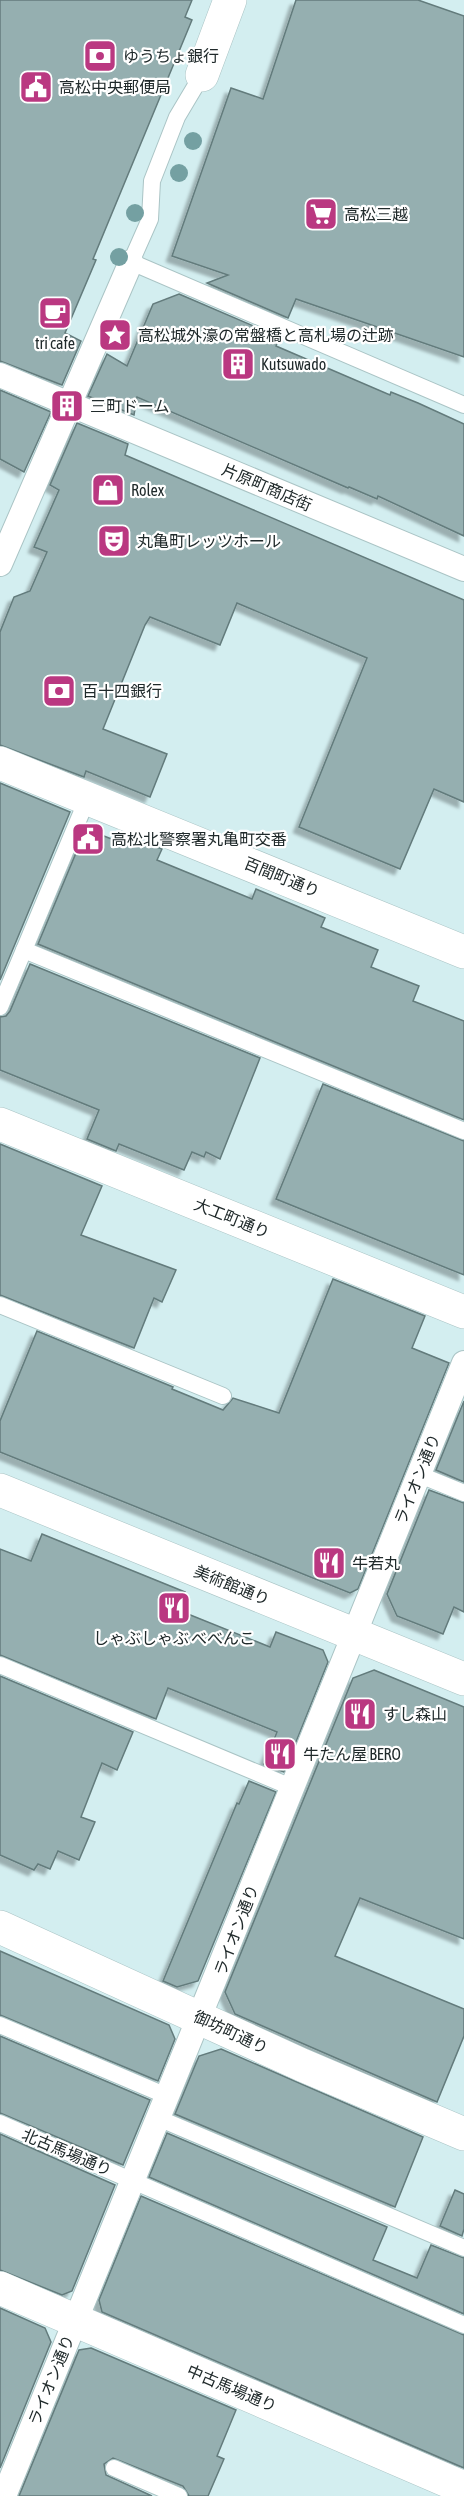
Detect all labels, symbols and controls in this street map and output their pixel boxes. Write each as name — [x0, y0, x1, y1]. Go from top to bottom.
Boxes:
bank icon: ゆうちょ銀行 — [82, 38, 118, 74]
place label: ゆうちょ銀行 — [123, 47, 219, 65]
public building icon: 高松中央郵便局 — [18, 69, 54, 105]
place label: 高松中央郵便局 — [59, 78, 171, 96]
supermarket icon: 高松三越 — [303, 196, 339, 232]
place label: 高松三越 — [344, 205, 408, 223]
cafe icon: tri cafe — [37, 295, 73, 331]
place icon: 高松城外濠の常盤橋と高札場の辻跡 — [97, 317, 133, 353]
place label: 高松城外濠の常盤橋と高札場の辻跡 — [138, 326, 394, 344]
place label: tri cafe — [35, 334, 75, 352]
building icon: Kutsuwado — [220, 346, 256, 382]
place label: Kutsuwado — [261, 355, 326, 373]
building icon: 三町ドーム — [49, 388, 85, 424]
place label: 三町ドーム — [90, 397, 170, 415]
street label: 片原町商店街 — [219, 460, 315, 514]
shop icon: Rolex — [90, 472, 126, 508]
place label: Rolex — [131, 481, 165, 499]
theatre icon: 丸亀町レッツホール — [96, 523, 132, 559]
place label: 丸亀町レッツホール — [137, 532, 281, 550]
bank icon: 百十四銀行 — [41, 673, 77, 709]
place label: 百十四銀行 — [82, 682, 162, 700]
public building icon: 高松北警察署丸亀町交番 — [70, 821, 106, 857]
place label: 高松北警察署丸亀町交番 — [111, 830, 287, 848]
street label: 百間町通り — [242, 854, 322, 900]
street label: 大工町通り — [192, 1195, 272, 1241]
street label: ライオン通り — [391, 1431, 443, 1527]
restaurant icon: 牛若丸 — [311, 1545, 347, 1581]
place label: 牛若丸 — [352, 1554, 400, 1572]
street label: 美術館通り — [192, 1562, 272, 1608]
restaurant icon: しゃぶしゃぶ べべんこ — [156, 1590, 192, 1626]
place label: しゃぶしゃぶ べべんこ — [93, 1629, 255, 1647]
restaurant icon: すし森山 — [342, 1696, 378, 1732]
place label: すし森山 — [383, 1705, 447, 1723]
restaurant icon: 牛たん屋 BERO — [262, 1736, 298, 1772]
place label: 牛たん屋 BERO — [303, 1745, 401, 1763]
street label: ライオン通り — [210, 1882, 262, 1978]
street label: 御坊町通り — [191, 2007, 271, 2057]
street label: 北古馬場通り — [19, 2125, 115, 2179]
street label: ライオン通り — [25, 2332, 77, 2428]
street label: 中古馬場通り — [184, 2361, 280, 2415]

